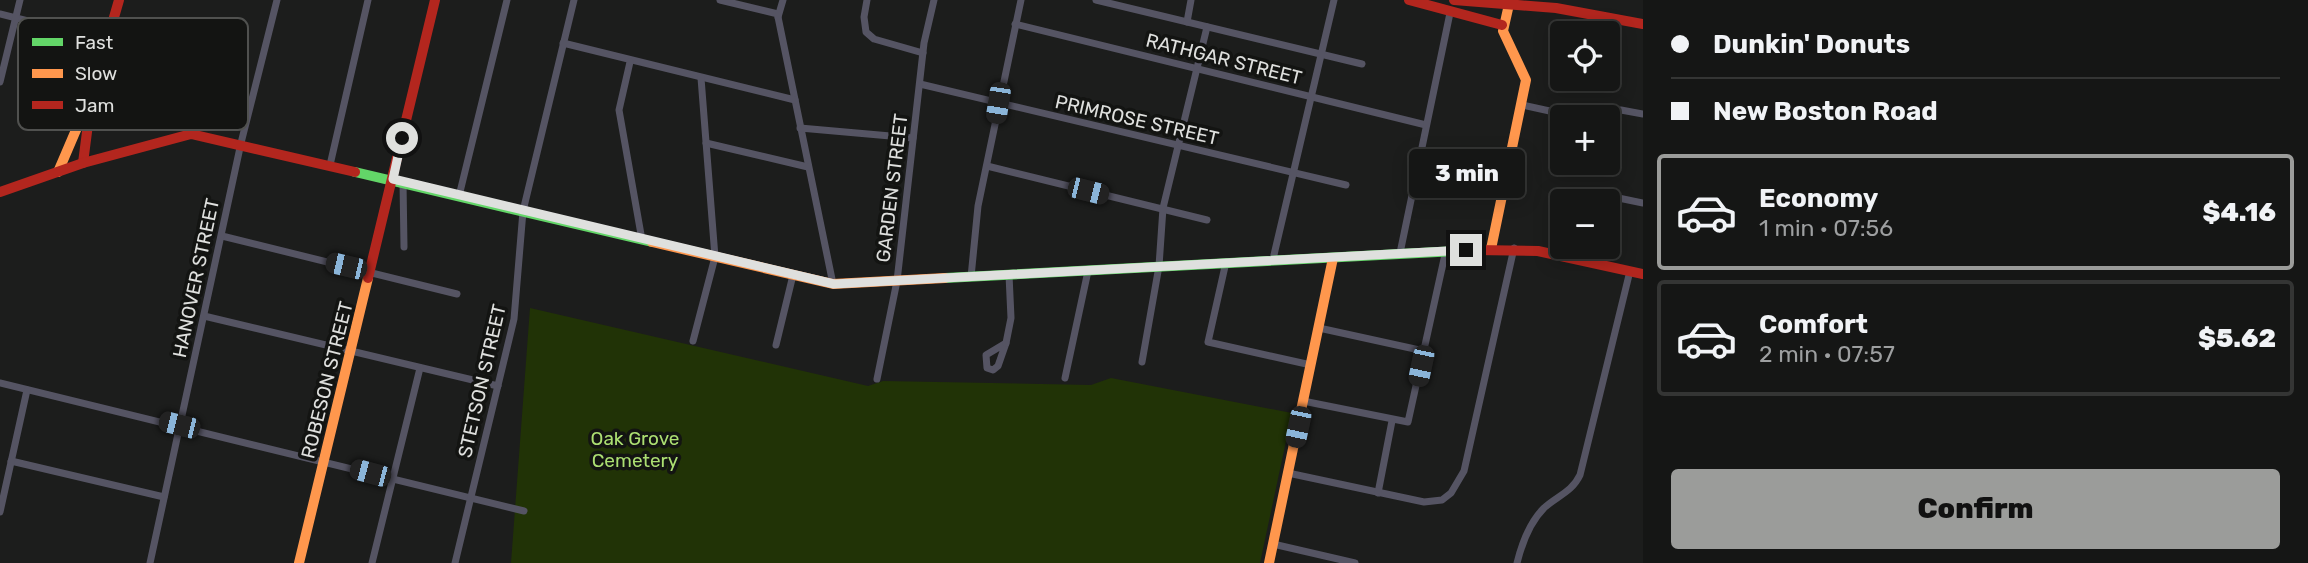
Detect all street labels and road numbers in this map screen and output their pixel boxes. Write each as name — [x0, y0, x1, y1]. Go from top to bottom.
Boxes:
street label: RATHGAR STREET — [1144, 28, 1304, 90]
street label: PRIMROSE STREET — [1053, 90, 1221, 150]
street label: GARDEN STREET — [871, 112, 913, 264]
street label: HANOVER STREET — [168, 196, 224, 360]
street label: ROBESON STREET — [296, 299, 358, 461]
street label: STETSON STREET — [453, 302, 511, 460]

